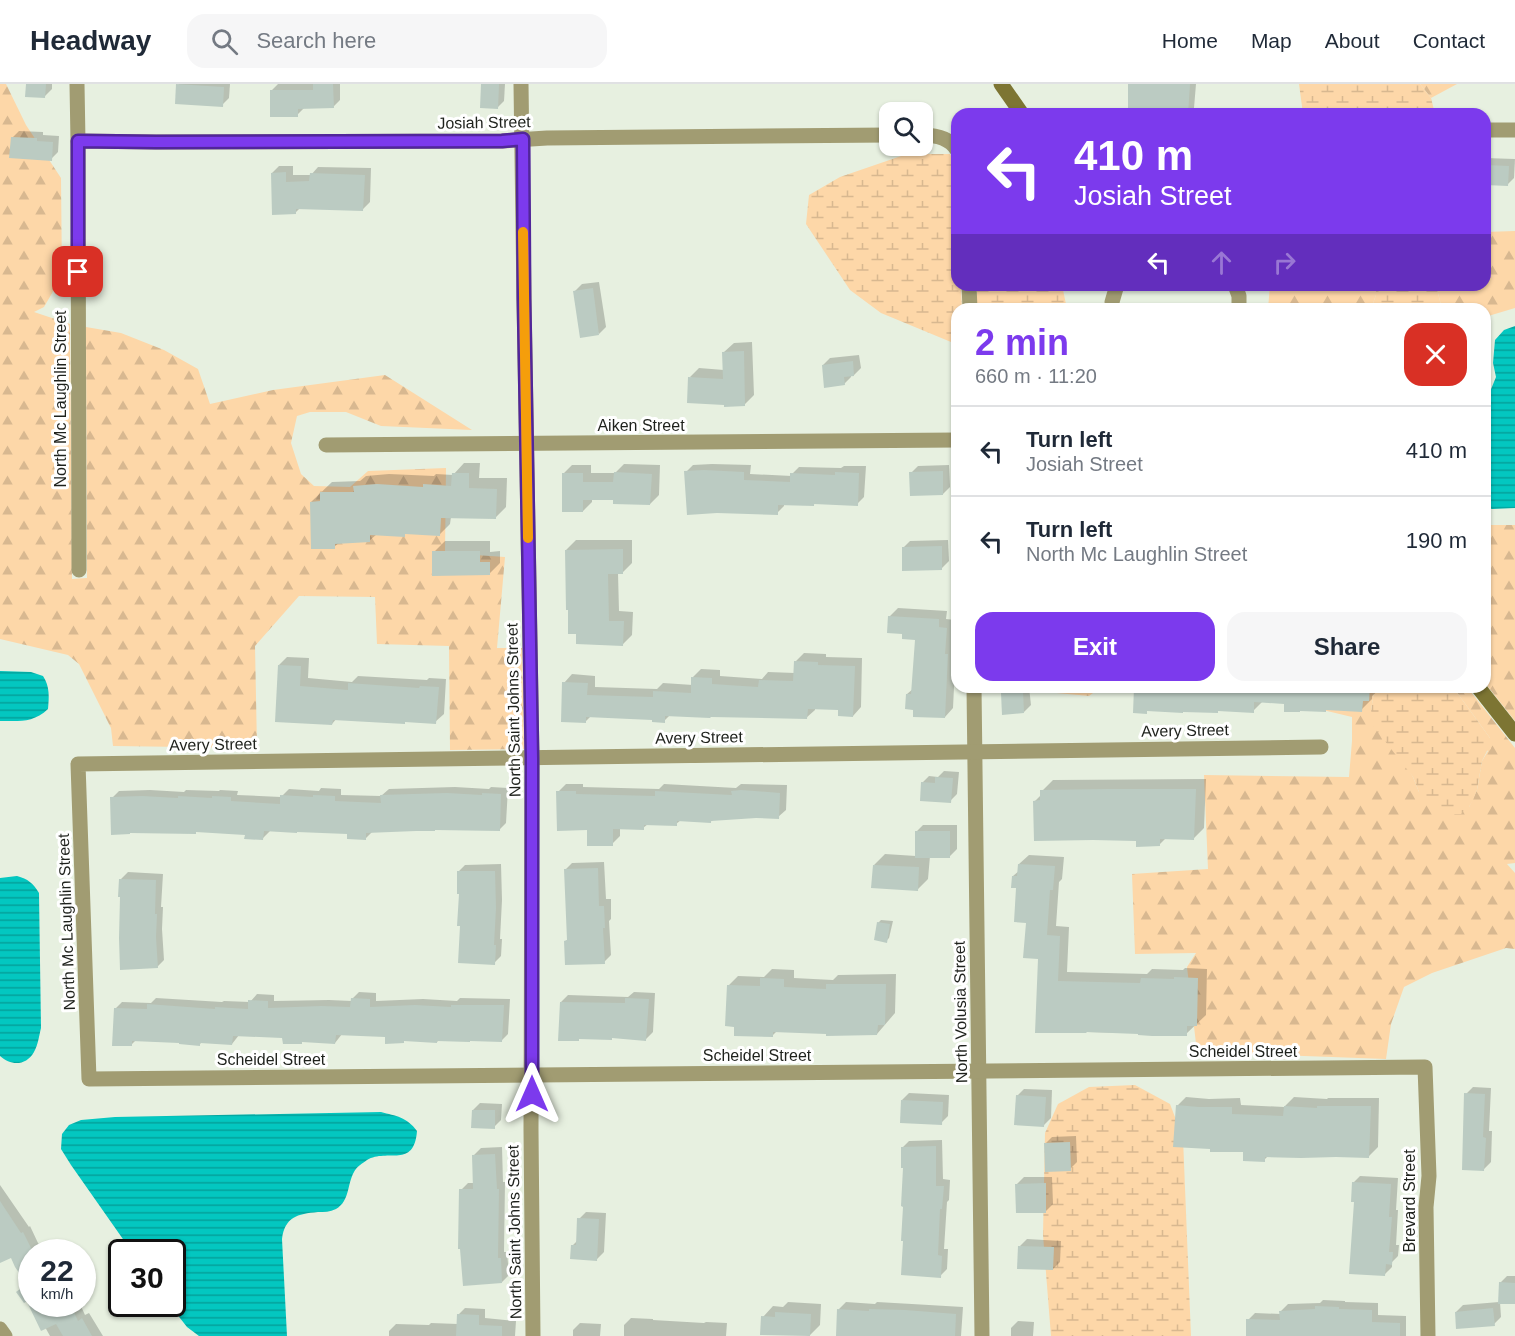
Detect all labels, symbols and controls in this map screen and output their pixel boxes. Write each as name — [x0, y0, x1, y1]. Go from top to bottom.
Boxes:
search box — [187, 14, 607, 68]
text: Headway — [30, 25, 151, 56]
icon: search — [208, 25, 241, 58]
text: Search here — [256, 28, 376, 53]
text: Home — [1162, 29, 1218, 52]
text: Map — [1251, 29, 1292, 52]
text: About — [1325, 29, 1380, 52]
text: Contact — [1413, 29, 1485, 52]
map controls — [879, 102, 933, 156]
button: search — [879, 102, 933, 156]
street label: Josiah Street — [437, 113, 531, 132]
icon: left — [975, 132, 1053, 210]
text: 410 m — [1074, 132, 1193, 179]
text: Josiah Street — [1074, 181, 1232, 211]
pin — [52, 246, 103, 297]
icon: left — [1142, 246, 1175, 279]
icon: ahead — [1205, 246, 1238, 279]
icon: right — [1268, 246, 1301, 279]
icon: arrive — [61, 255, 94, 288]
street label: North Mc Laughlin Street — [52, 310, 69, 487]
text: 2 min — [975, 322, 1069, 363]
button: close — [1404, 323, 1467, 386]
text: 660 m · 11:20 — [975, 365, 1097, 387]
street label: Aiken Street — [597, 417, 685, 434]
text: Turn left — [1026, 427, 1112, 452]
icon: left — [975, 435, 1008, 468]
text: 410 m — [1406, 438, 1467, 463]
text: Josiah Street — [1026, 453, 1143, 475]
text: Turn left — [1026, 517, 1112, 542]
icon: left — [975, 525, 1008, 558]
text: 190 m — [1406, 528, 1467, 553]
text: North Mc Laughlin Street — [1026, 543, 1247, 565]
button: Exit — [975, 612, 1215, 681]
button: Share — [1227, 612, 1467, 681]
street label: North Saint Johns Street — [503, 622, 524, 797]
street label: Avery Street — [1141, 721, 1230, 740]
street label: Avery Street — [655, 728, 744, 747]
street label: Avery Street — [169, 735, 258, 754]
street label: North Mc Laughlin Street — [55, 833, 78, 1011]
street label: North Volusia Street — [951, 940, 970, 1083]
street label: Scheidel Street — [1189, 1043, 1298, 1060]
street label: Scheidel Street — [703, 1047, 812, 1064]
street label: Scheidel Street — [217, 1051, 326, 1068]
position arrow — [500, 1062, 564, 1126]
street label: North Saint Johns Street — [504, 1144, 525, 1319]
street label: Brevard Street — [1401, 1149, 1418, 1253]
speed limit sign: 30 — [108, 1239, 186, 1317]
text: 22 — [40, 1254, 74, 1287]
text: km/h — [41, 1285, 73, 1302]

